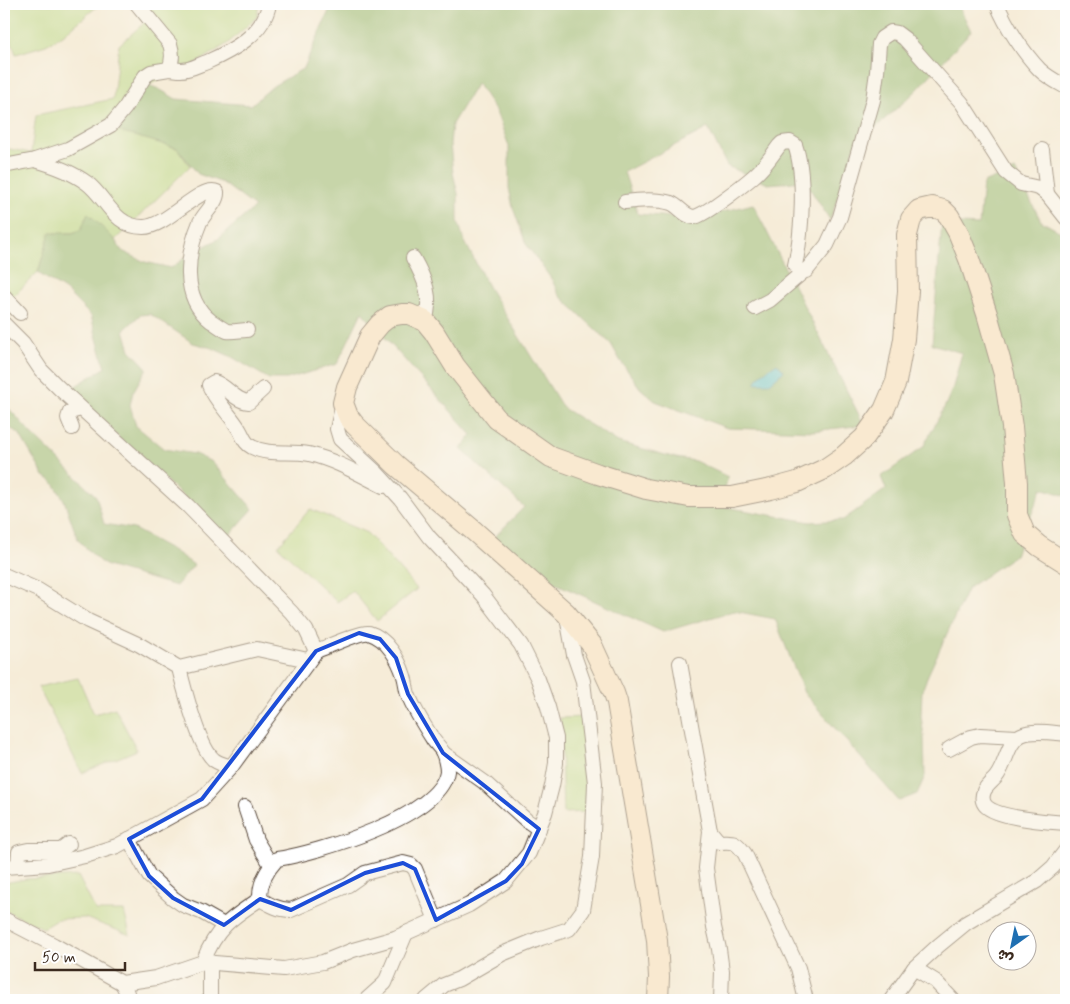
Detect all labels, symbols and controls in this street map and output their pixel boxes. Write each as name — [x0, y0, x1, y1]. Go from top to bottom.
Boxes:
north arrow — [988, 922, 1038, 972]
scale bar — [35, 939, 125, 971]
text: ش — [994, 944, 1017, 968]
text: 50 m — [42, 948, 76, 968]

